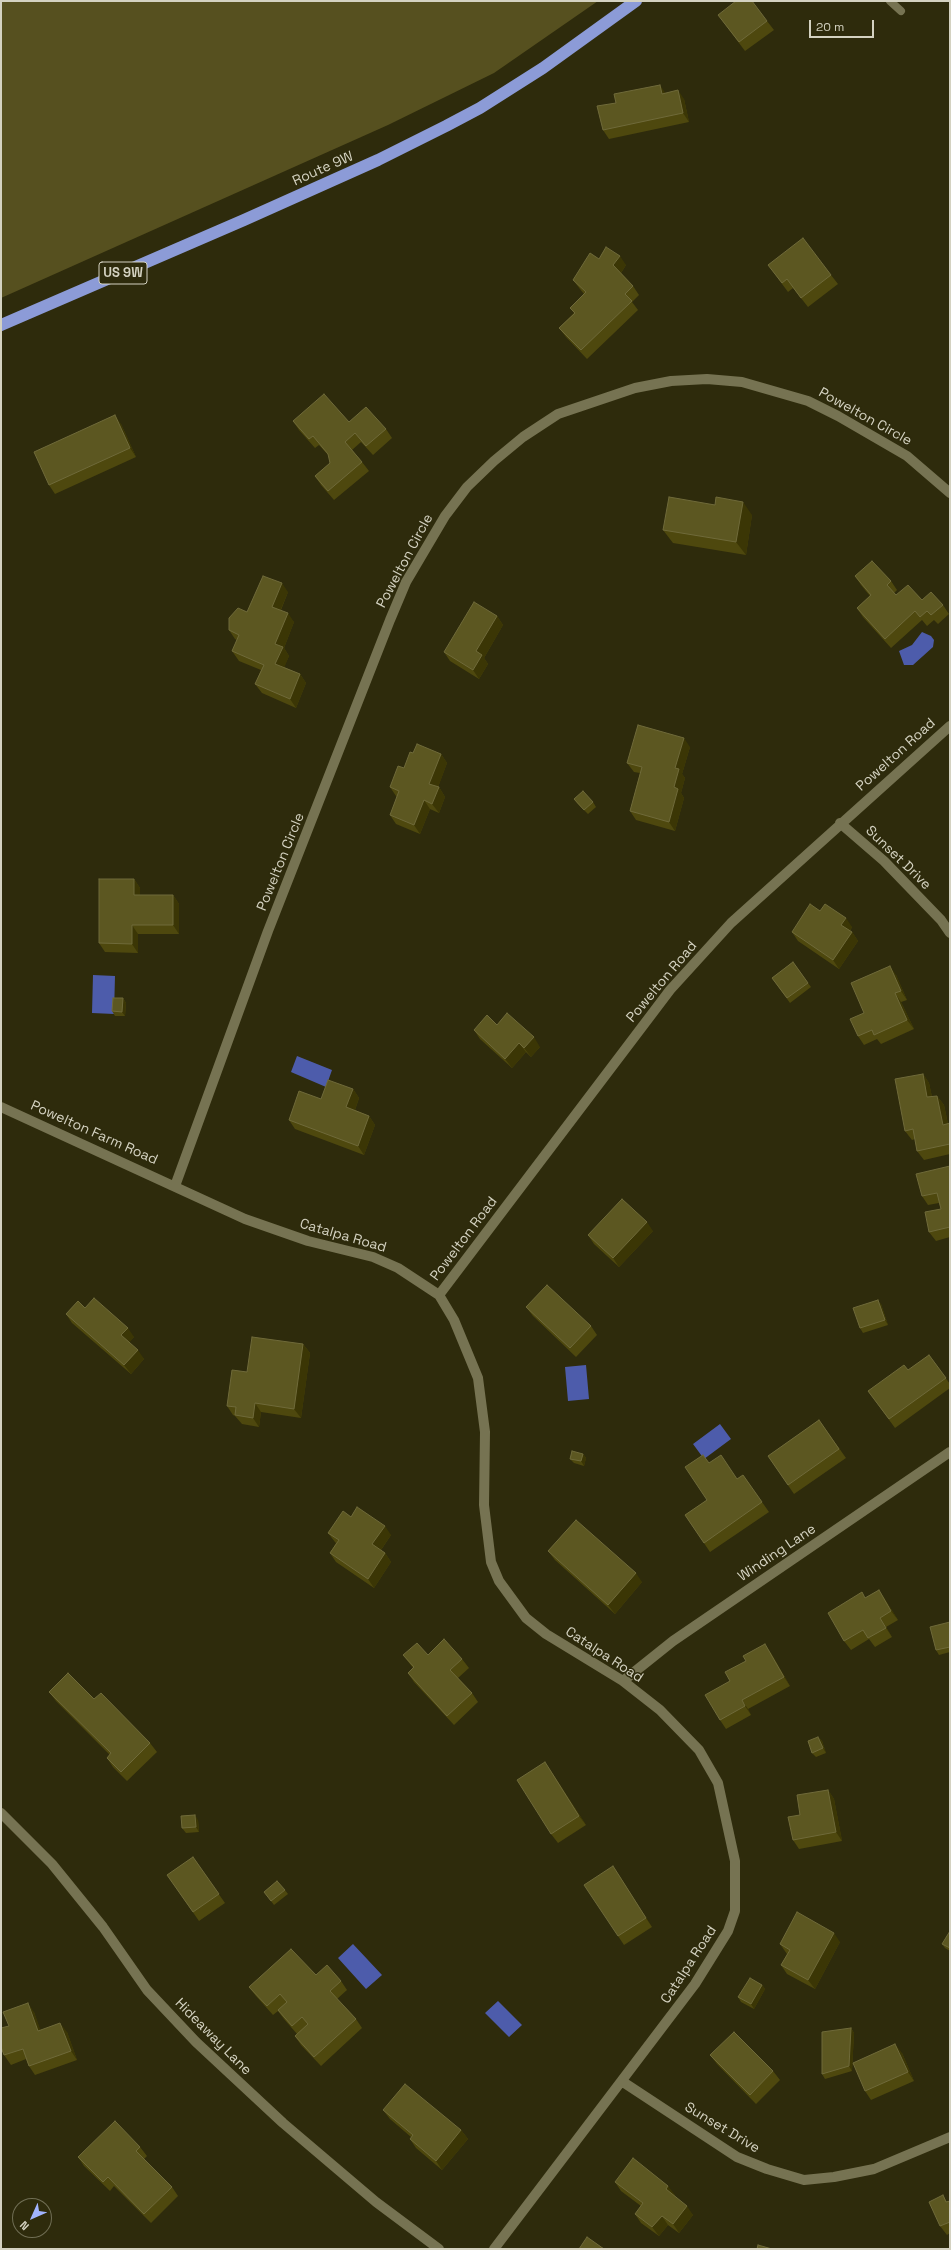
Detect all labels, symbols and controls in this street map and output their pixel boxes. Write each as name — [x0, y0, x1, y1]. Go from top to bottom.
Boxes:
scale bar — [811, 12, 876, 38]
text: 20 m — [816, 19, 844, 35]
street label: Route 9W — [290, 148, 356, 190]
road number: US 9W — [99, 262, 147, 284]
street label: Powelton Circle — [815, 384, 915, 450]
street label: Powelton Circle — [373, 511, 437, 611]
street label: Powelton Road — [853, 715, 939, 795]
street label: Powelton Circle — [254, 811, 308, 913]
street label: Sunset Drive — [862, 823, 934, 893]
street label: Powelton Road — [623, 938, 701, 1026]
street label: Powelton Farm Road — [28, 1097, 160, 1169]
street label: Powelton Road — [427, 1194, 501, 1284]
street label: Catalpa Road — [298, 1216, 388, 1256]
street label: Winding Lane — [735, 1521, 819, 1585]
street label: Catalpa Road — [562, 1624, 646, 1686]
street label: Catalpa Road — [658, 1923, 720, 2007]
street label: Hideaway Lane — [171, 1995, 255, 2079]
street label: Sunset Drive — [681, 2099, 763, 2157]
north arrow — [12, 2198, 52, 2238]
text: N — [17, 2218, 32, 2233]

